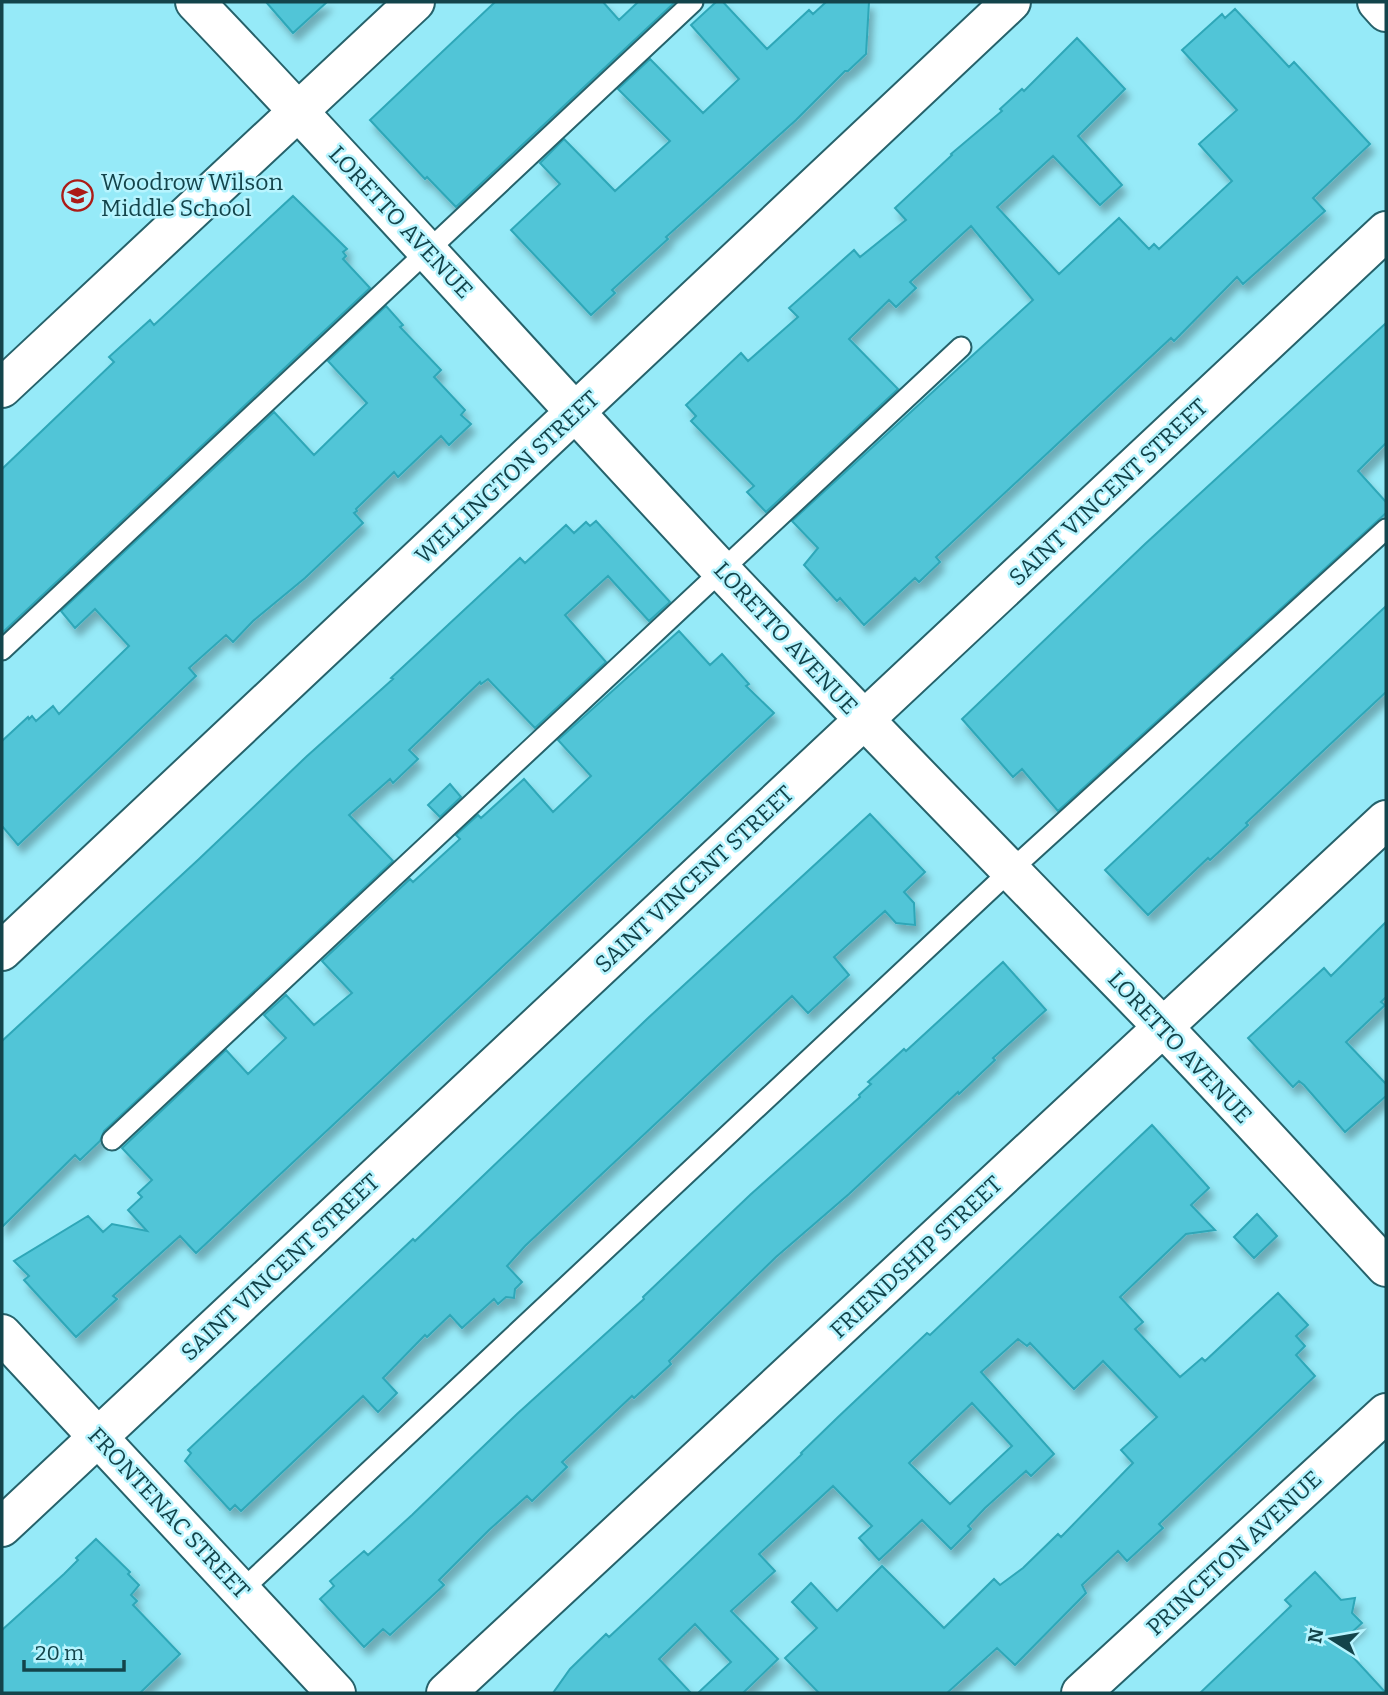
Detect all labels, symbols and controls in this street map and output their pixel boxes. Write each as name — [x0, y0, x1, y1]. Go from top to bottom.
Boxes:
street label: LORETTO AVENUE — [323, 140, 479, 304]
place label: Woodrow Wilson Middle School — [101, 168, 284, 222]
school or university icon: Woodrow Wilson Middle School — [61, 178, 95, 212]
street label: WELLINGTON STREET — [409, 385, 605, 569]
street label: SAINT VINCENT STREET — [1003, 393, 1213, 591]
street label: LORETTO AVENUE — [708, 556, 864, 720]
street label: SAINT VINCENT STREET — [589, 780, 799, 978]
street label: LORETTO AVENUE — [1102, 965, 1258, 1129]
street label: SAINT VINCENT STREET — [175, 1168, 385, 1366]
street label: FRIENDSHIP STREET — [824, 1170, 1008, 1344]
street label: FRONTENAC STREET — [82, 1422, 256, 1604]
street label: PRINCETON AVENUE — [1141, 1465, 1327, 1641]
north arrow — [1297, 1604, 1367, 1674]
scale bar — [24, 1628, 124, 1672]
text: 20 m — [35, 1640, 84, 1666]

